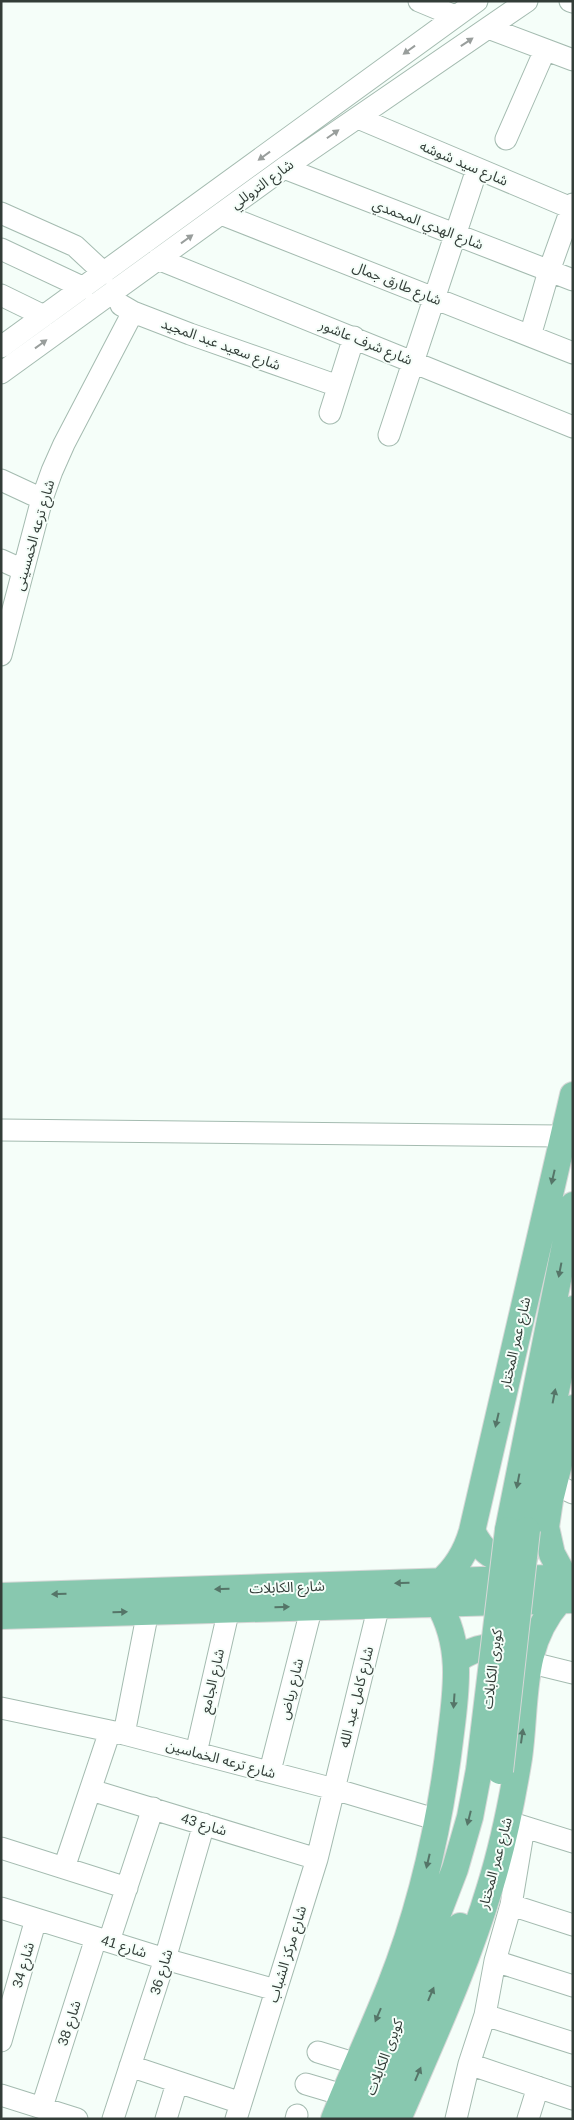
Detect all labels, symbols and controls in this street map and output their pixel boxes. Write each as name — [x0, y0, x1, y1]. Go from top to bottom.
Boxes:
one-way arrow — [461, 37, 474, 47]
one-way arrow — [402, 45, 416, 55]
one-way arrow — [327, 129, 340, 139]
street label: شارع سيد شوشه — [416, 137, 510, 192]
one-way arrow — [257, 151, 271, 161]
street label: شارع التروللي — [228, 156, 298, 215]
street label: شارع الهدي المحمدي — [369, 195, 486, 256]
one-way arrow — [180, 233, 193, 244]
street label: شارع طارق جمال — [349, 258, 444, 311]
street label: شارع سعيد عبد المجيد — [158, 315, 283, 376]
street label: شارع شرف عاشور — [315, 316, 415, 371]
one-way arrow — [34, 339, 48, 349]
street label: شارع ترعه الخمسينى — [11, 478, 60, 593]
one-way arrow — [549, 1169, 557, 1184]
one-way arrow — [556, 1262, 564, 1277]
street label: شارع عمر المختار — [496, 1295, 536, 1392]
one-way arrow — [551, 1388, 559, 1404]
one-way arrow — [493, 1413, 501, 1428]
one-way arrow — [514, 1473, 522, 1488]
street label: شارع الكابلات — [249, 1578, 325, 1599]
one-way arrow — [393, 1579, 409, 1587]
one-way arrow — [213, 1585, 229, 1593]
one-way arrow — [51, 1590, 67, 1598]
one-way arrow — [275, 1603, 291, 1611]
one-way arrow — [112, 1607, 128, 1615]
street label: كوبرى الكابلات — [479, 1628, 506, 1710]
street label: شارع كامل عبد الله — [336, 1645, 379, 1750]
street label: شارع الجامع — [197, 1647, 230, 1716]
street label: شارع رياض — [276, 1657, 309, 1722]
one-way arrow — [450, 1693, 458, 1709]
one-way arrow — [518, 1728, 526, 1744]
street label: شارع ترعه الخماسين — [164, 1737, 278, 1784]
street label: شارع 43 — [178, 1810, 229, 1841]
one-way arrow — [465, 1810, 473, 1825]
street label: شارع عمر المختار — [475, 1815, 518, 1912]
one-way arrow — [424, 1854, 432, 1869]
street label: شارع مركز الشباب — [265, 1904, 312, 2005]
street label: شارع 41 — [98, 1932, 149, 1963]
street label: شارع 34 — [9, 1940, 40, 1991]
street label: شارع 36 — [147, 1947, 178, 1998]
one-way arrow — [428, 1986, 436, 2001]
street label: شارع 38 — [54, 1998, 87, 2049]
one-way arrow — [374, 2008, 382, 2023]
street label: كوبرى الكابلات — [362, 2016, 407, 2098]
one-way arrow — [414, 2067, 422, 2081]

